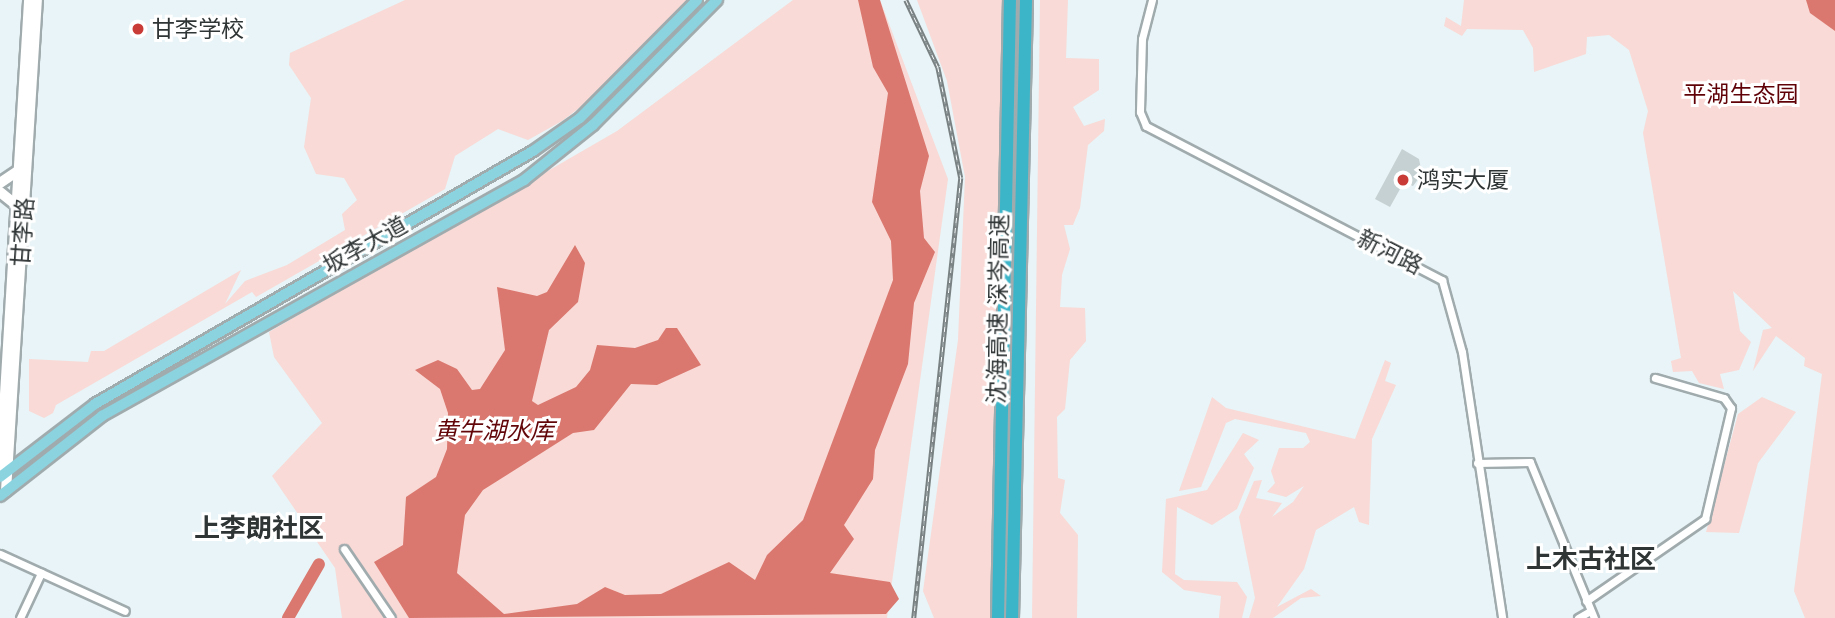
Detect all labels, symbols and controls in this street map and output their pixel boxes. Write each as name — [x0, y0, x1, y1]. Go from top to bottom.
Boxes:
place label: 甘李学校 — [152, 15, 244, 43]
marker: 甘李学校 — [130, 21, 146, 37]
park label: 平湖生态园 — [1684, 80, 1798, 108]
place label: 鸿实大厦 — [1417, 166, 1509, 194]
marker: 鸿实大厦 — [1395, 172, 1411, 188]
street label: 甘李路 — [7, 197, 39, 267]
street label: 坂李大道 — [318, 211, 412, 279]
street label: 沈海高速 深岑高速 — [983, 214, 1013, 404]
street label: 新河路 — [1353, 224, 1427, 280]
water label: 黄牛湖水库 — [434, 417, 554, 445]
district label: 上李朗社区 — [194, 513, 324, 545]
district label: 上木古社区 — [1526, 544, 1656, 576]

